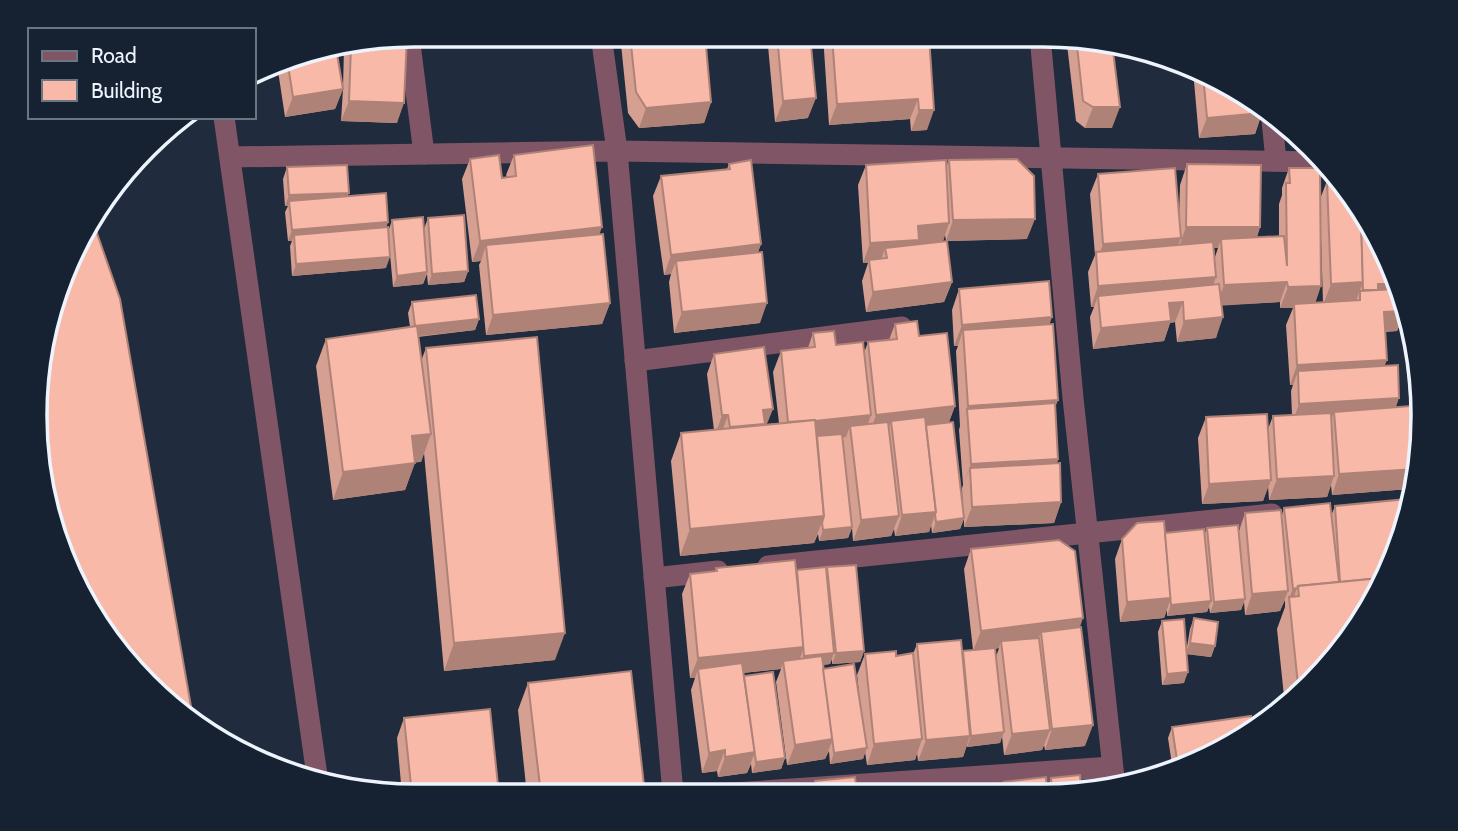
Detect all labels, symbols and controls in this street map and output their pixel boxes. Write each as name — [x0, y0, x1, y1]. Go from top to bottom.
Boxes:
legend — [28, 28, 256, 119]
text: Road — [91, 43, 137, 68]
text: Building — [91, 78, 163, 103]

